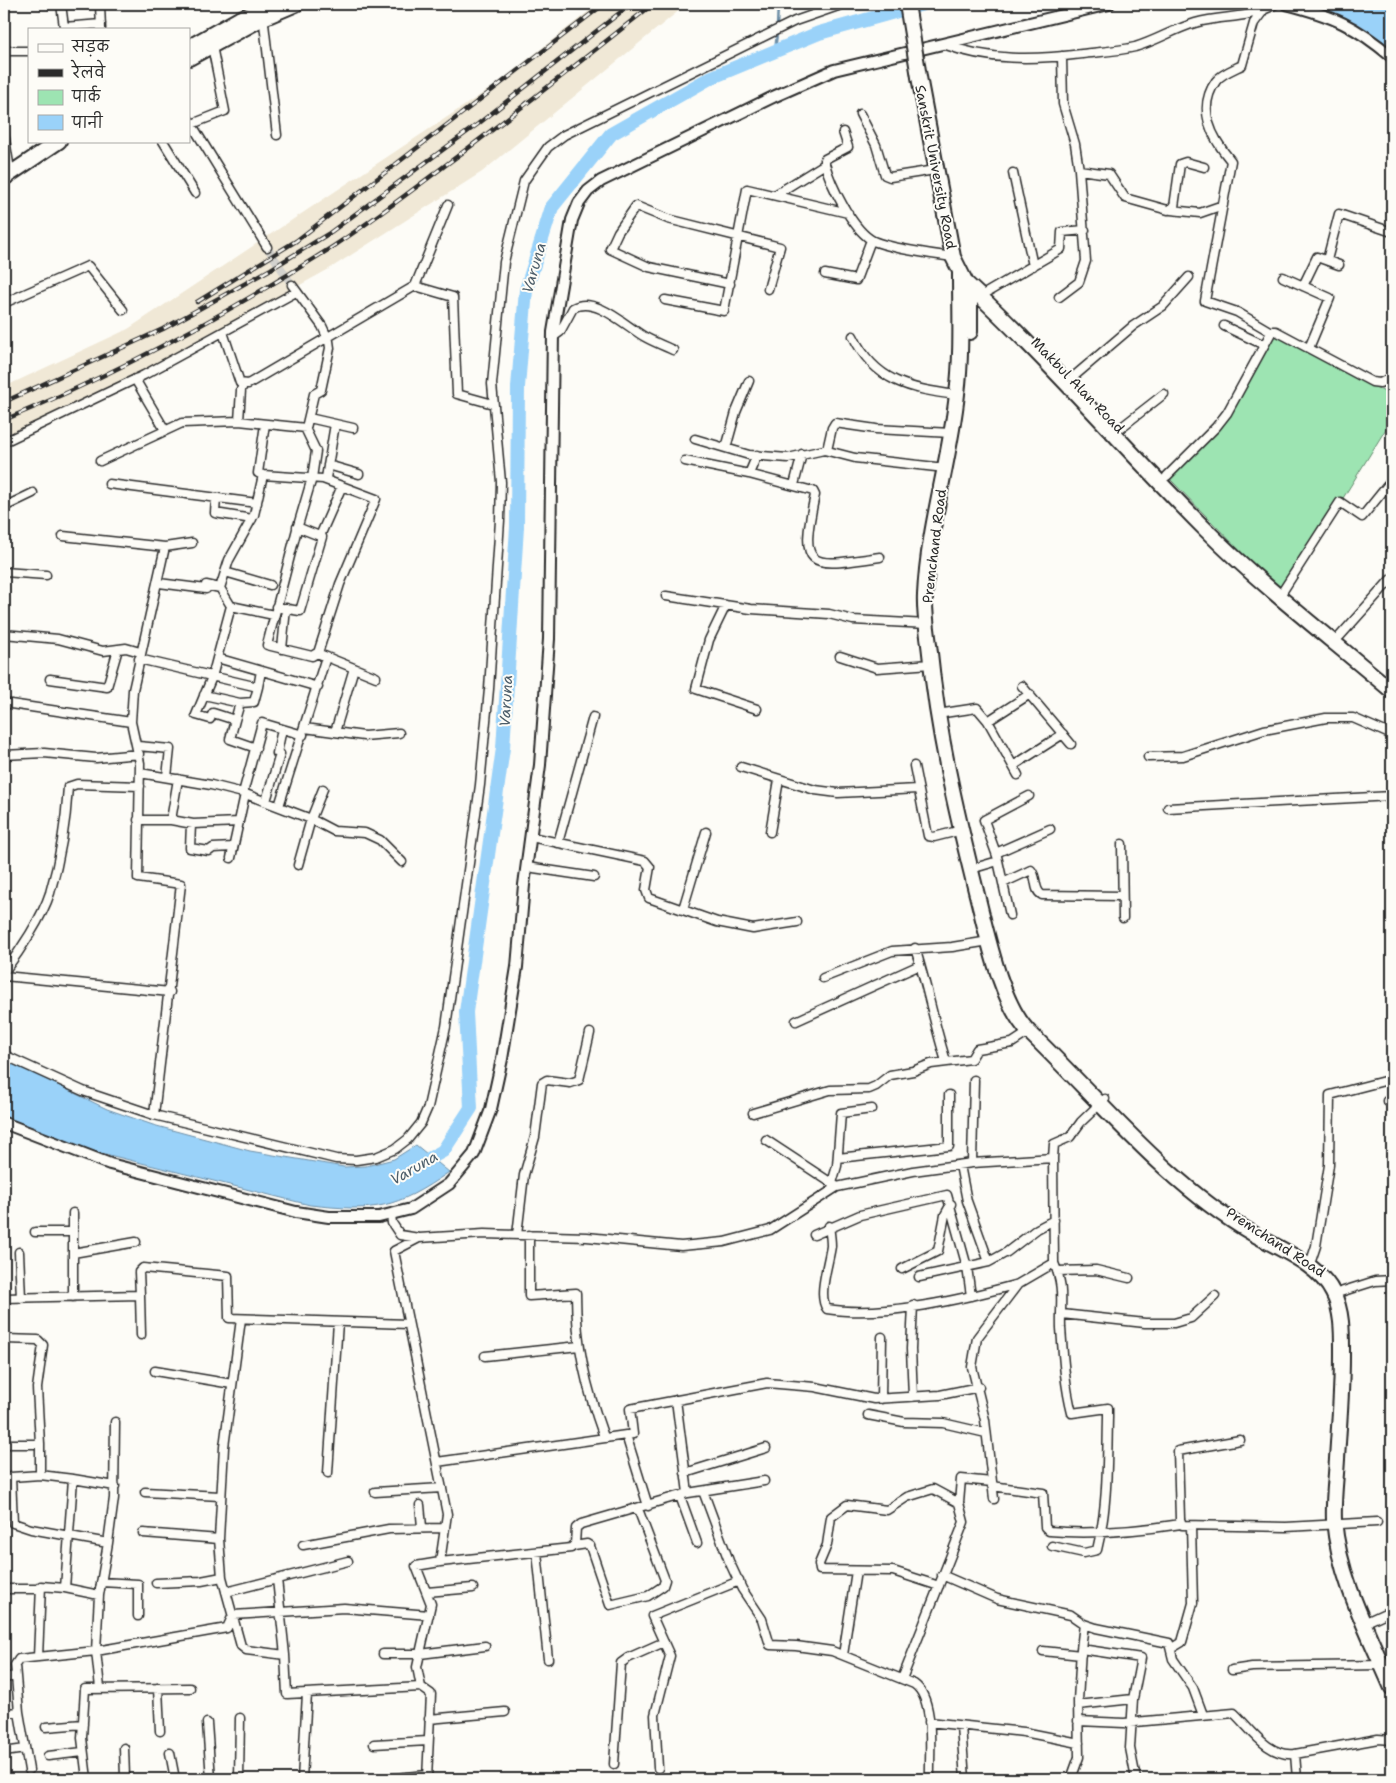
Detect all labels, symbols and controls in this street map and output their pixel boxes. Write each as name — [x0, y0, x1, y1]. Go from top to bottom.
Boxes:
legend — [28, 28, 190, 142]
text: सड़क — [71, 37, 110, 57]
text: रेलवे — [70, 59, 106, 83]
street label: Sanskrit University Road — [911, 83, 961, 251]
text: पार्क — [71, 85, 102, 107]
text: पानी — [71, 111, 104, 133]
water label: Varuna — [517, 240, 551, 296]
street label: Makbul Alan Road — [1027, 333, 1129, 437]
street label: Premchand Road — [918, 488, 950, 604]
water label: Varuna — [495, 675, 517, 727]
water label: Varuna — [386, 1146, 442, 1190]
street label: Premchand Road — [1223, 1203, 1329, 1281]

